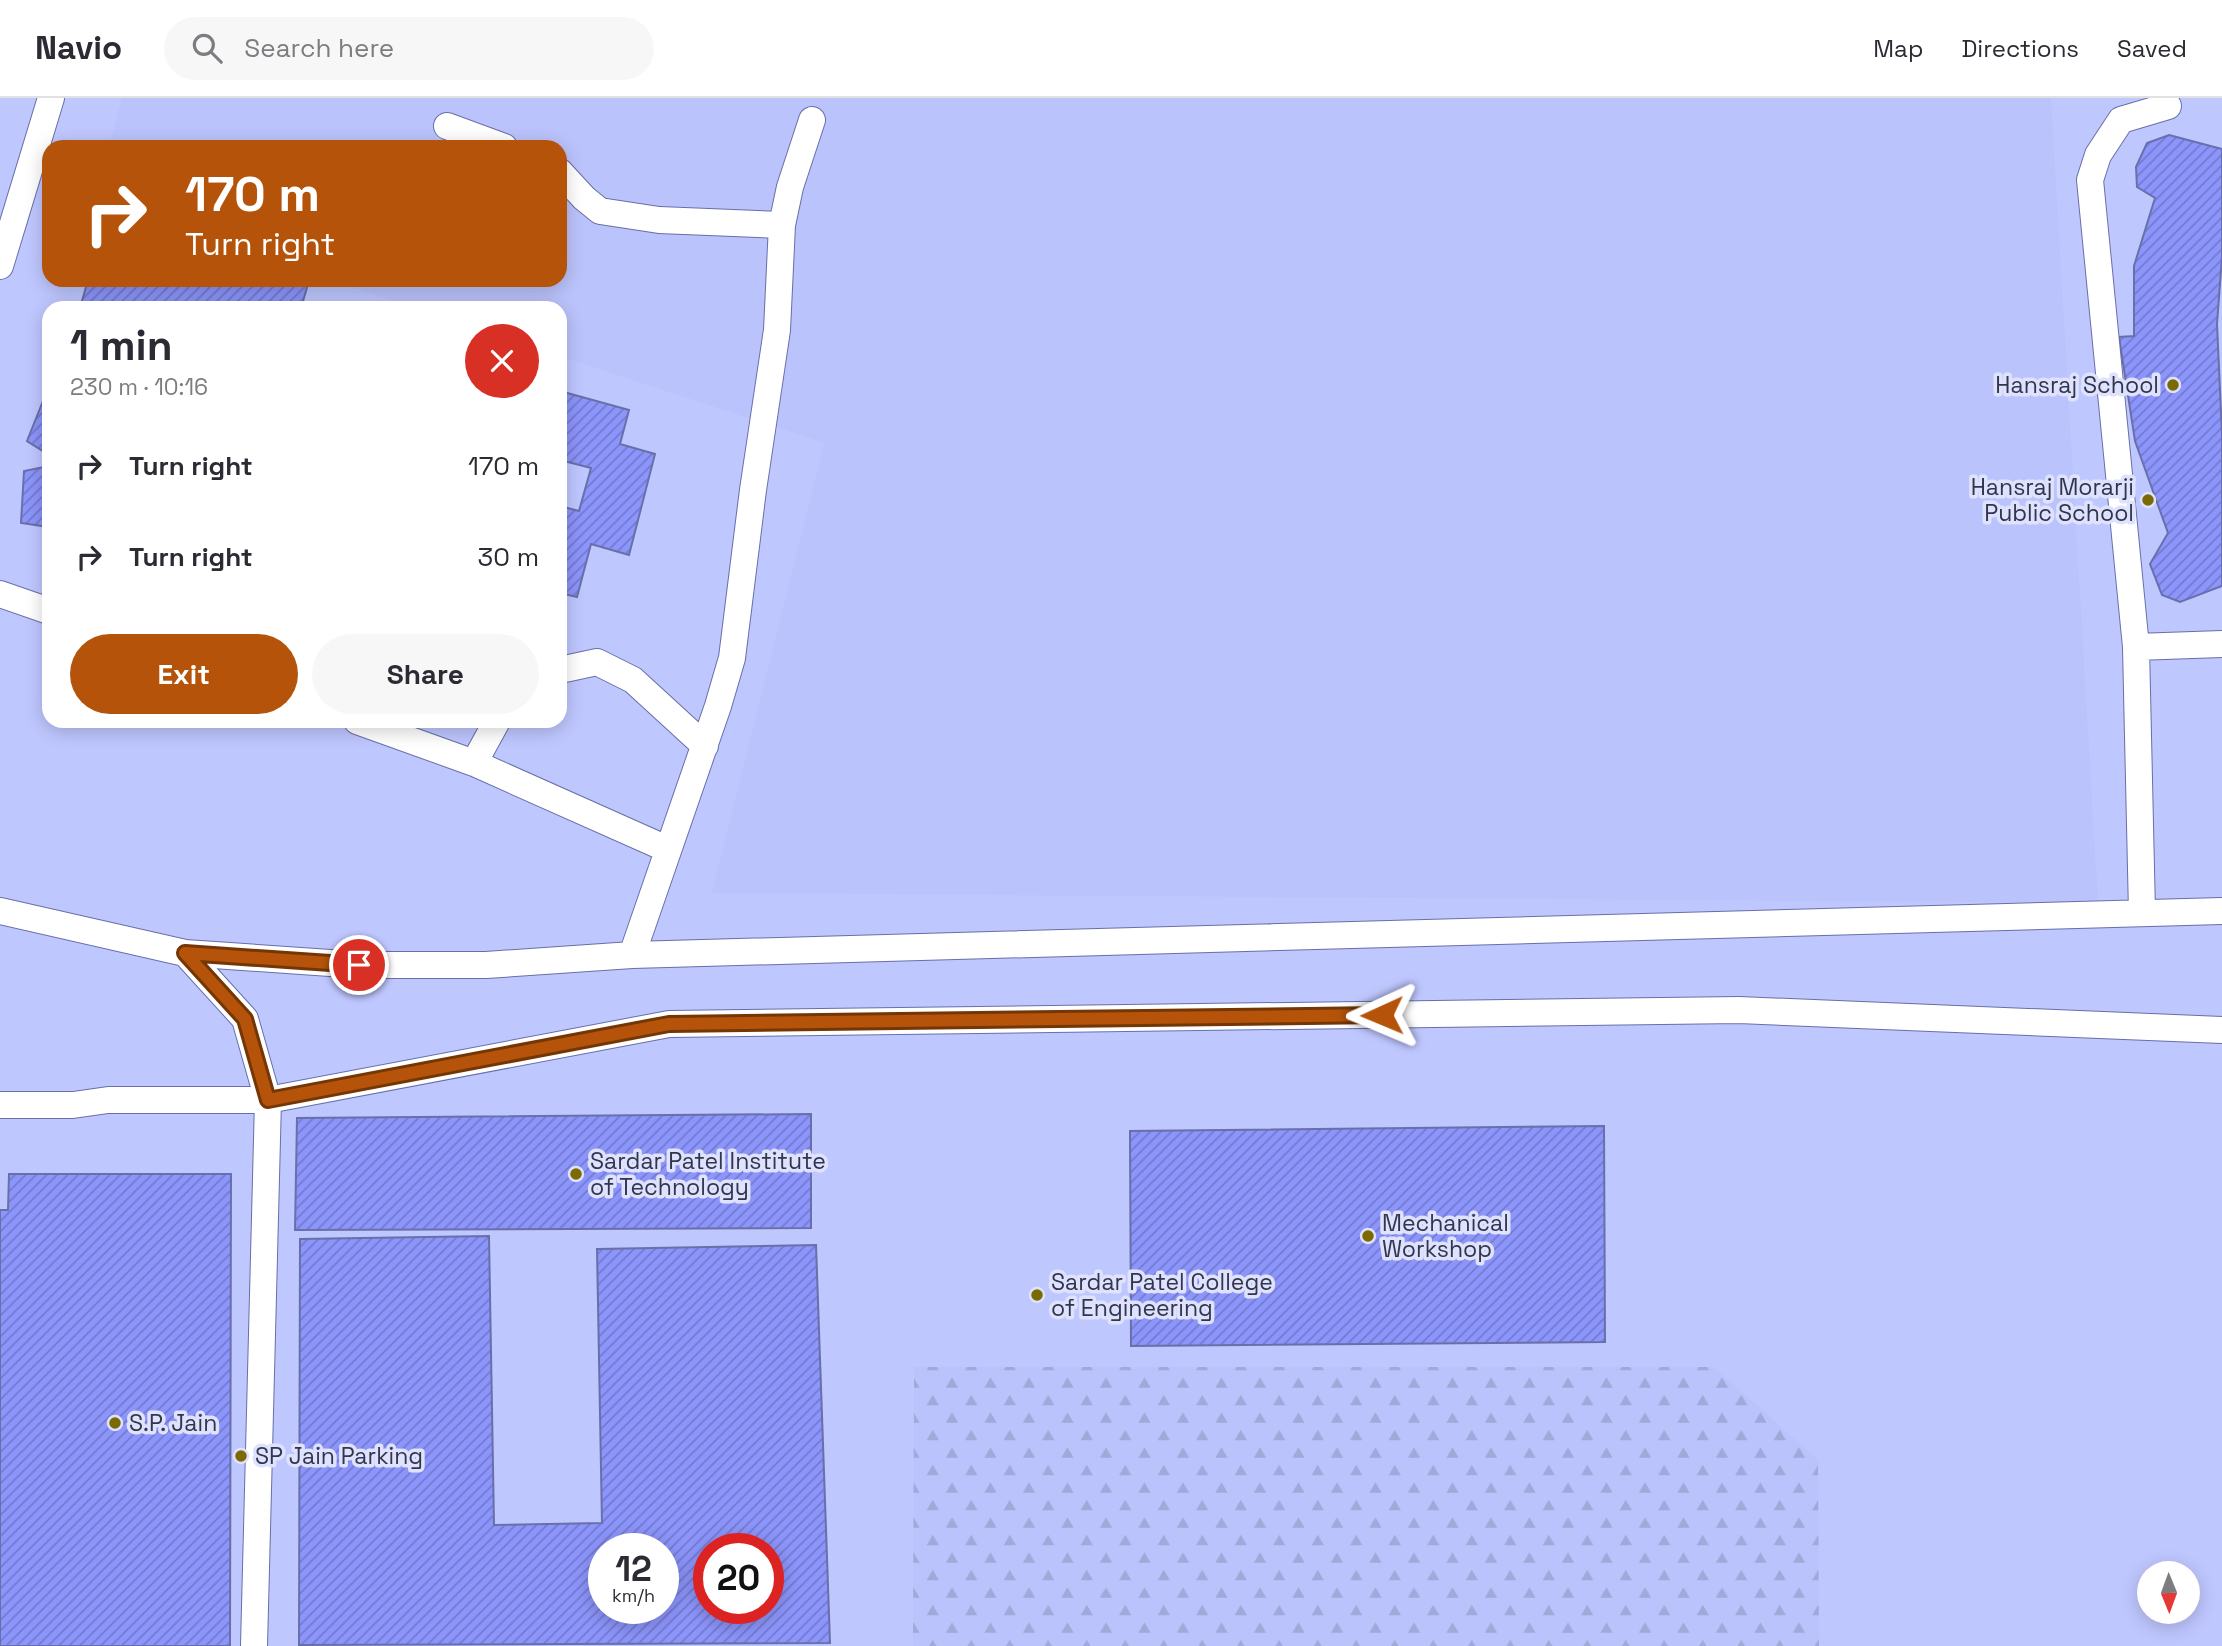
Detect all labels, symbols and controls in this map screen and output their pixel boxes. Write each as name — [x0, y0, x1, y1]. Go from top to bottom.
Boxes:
search box — [164, 17, 654, 80]
text: Navio — [35, 27, 122, 69]
icon: search — [188, 29, 226, 67]
text: Search here — [244, 31, 394, 65]
text: Map — [1873, 33, 1923, 64]
text: Directions — [1961, 33, 2079, 64]
text: Saved — [2117, 33, 2187, 64]
text: 170 m — [185, 163, 320, 225]
icon: right — [70, 168, 161, 259]
text: Turn right — [185, 224, 335, 264]
text: 1 min — [70, 319, 173, 372]
button: close — [465, 324, 539, 398]
place label: Hansraj School — [1995, 370, 2159, 400]
text: 230 m · 10:16 — [70, 372, 208, 402]
marker: Hansraj School — [2165, 377, 2181, 393]
icon: right — [70, 447, 108, 485]
text: Turn right — [129, 449, 253, 483]
text: 170 m — [468, 449, 539, 483]
place label: Hansraj Morarji Public School — [1971, 472, 2134, 528]
marker: Hansraj Morarji Public School — [2140, 492, 2156, 508]
icon: right — [70, 538, 108, 576]
text: Turn right — [129, 540, 253, 574]
text: 30 m — [478, 540, 539, 574]
button: Exit — [70, 634, 298, 714]
button: Share — [312, 634, 539, 714]
pin — [329, 935, 389, 995]
icon: arrive — [340, 946, 378, 984]
position arrow — [1345, 978, 1419, 1052]
place label: Sardar Patel Institute of Technology — [590, 1146, 826, 1202]
marker: Sardar Patel Institute of Technology — [568, 1166, 584, 1182]
place label: Mechanical Workshop — [1382, 1208, 1509, 1264]
marker: Mechanical Workshop — [1360, 1228, 1376, 1244]
place label: Sardar Patel College of Engineering — [1051, 1267, 1273, 1323]
marker: Sardar Patel College of Engineering — [1029, 1287, 1045, 1303]
place label: S.P. Jain — [129, 1408, 217, 1438]
marker: S.P. Jain — [107, 1415, 123, 1431]
place label: SP Jain Parking — [255, 1441, 423, 1471]
marker: SP Jain Parking — [233, 1448, 249, 1464]
speed limit sign: 20 — [693, 1533, 784, 1624]
text: 12 — [615, 1547, 652, 1591]
north arrow — [2137, 1561, 2200, 1624]
map controls — [2137, 1561, 2200, 1624]
text: km/h — [612, 1584, 655, 1607]

